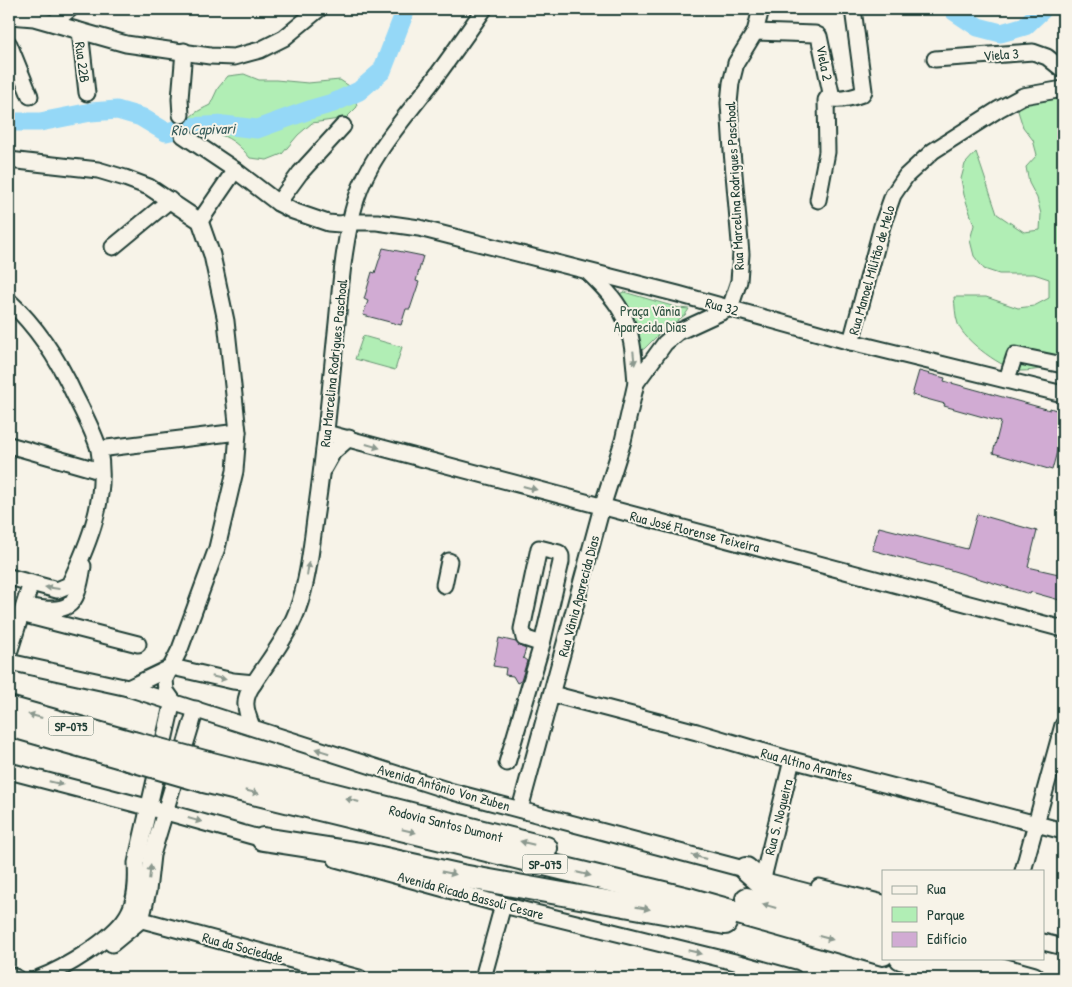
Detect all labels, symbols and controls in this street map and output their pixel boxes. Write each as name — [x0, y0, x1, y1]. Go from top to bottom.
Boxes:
street label: Rua 22B — [71, 41, 95, 83]
street label: Viela 3 — [983, 43, 1019, 65]
street label: Viela 2 — [812, 44, 838, 83]
street label: Rua Marcelina Rodrigues Paschoal — [720, 101, 749, 271]
water label: Rio Capivari — [170, 117, 237, 141]
street label: Rua Manoel Militão de Melo — [843, 203, 899, 337]
street label: Rua Marcelina Rodrigues Paschoal — [315, 278, 352, 448]
street label: Rua 32 — [703, 292, 741, 320]
park label: Praça Vânia Aparecida Dias — [614, 301, 686, 337]
one-way arrow — [630, 351, 638, 367]
one-way arrow — [366, 442, 381, 450]
one-way arrow — [523, 484, 538, 492]
street label: Rua José Florense Teixeira — [628, 506, 762, 556]
street label: Rua Vânia Aparecida Dias — [553, 533, 604, 659]
one-way arrow — [304, 561, 312, 577]
one-way arrow — [44, 584, 60, 592]
one-way arrow — [212, 674, 227, 682]
one-way arrow — [28, 711, 43, 719]
road number: SP-075 — [48, 716, 94, 736]
street label: Rua Altino Arantes — [759, 743, 855, 785]
one-way arrow — [314, 746, 329, 754]
street label: Avenida Antônio Von Zuben — [376, 759, 512, 815]
street label: Rua S. Nogueira — [759, 776, 798, 857]
one-way arrow — [48, 779, 63, 787]
one-way arrow — [244, 788, 259, 796]
one-way arrow — [344, 795, 359, 803]
street label: Rodovia Santos Dumont — [387, 800, 505, 846]
one-way arrow — [188, 816, 203, 824]
one-way arrow — [402, 827, 417, 835]
one-way arrow — [519, 839, 534, 847]
one-way arrow — [692, 853, 707, 861]
road number: SP-075 — [522, 854, 568, 874]
one-way arrow — [146, 863, 154, 879]
street label: Avenida Ricado Bassoli Cesare — [396, 866, 547, 924]
one-way arrow — [441, 869, 456, 877]
one-way arrow — [577, 870, 592, 878]
legend — [882, 870, 1044, 960]
text: Rua — [927, 878, 946, 899]
one-way arrow — [761, 901, 776, 909]
one-way arrow — [636, 904, 652, 912]
text: Parque — [927, 904, 965, 925]
street label: Rua da Sociedade — [200, 927, 286, 967]
text: Edifício — [927, 928, 967, 949]
one-way arrow — [818, 934, 833, 942]
one-way arrow — [688, 948, 703, 956]

